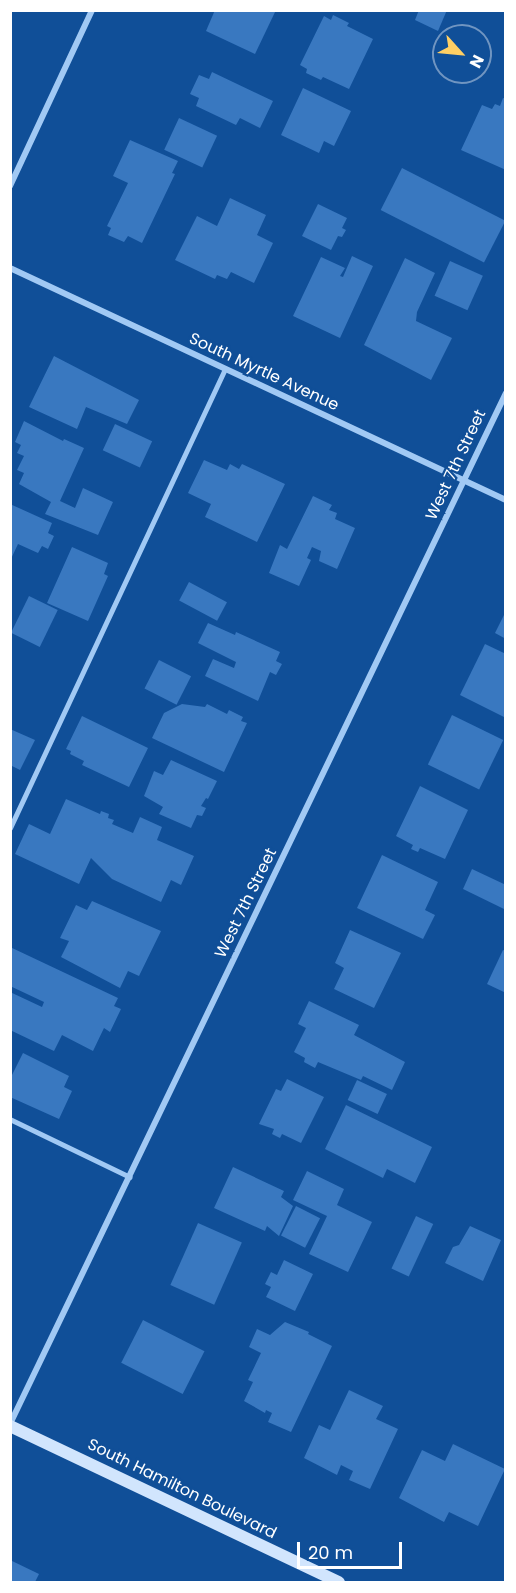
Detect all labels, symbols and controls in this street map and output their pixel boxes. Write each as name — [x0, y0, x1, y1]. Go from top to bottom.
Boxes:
north arrow — [432, 24, 492, 84]
text: N — [464, 51, 490, 72]
street label: South Myrtle Avenue — [186, 329, 342, 415]
street label: West 7th Street — [422, 407, 490, 523]
street label: West 7th Street — [211, 845, 281, 961]
street label: South Hamilton Boulevard — [84, 1435, 280, 1543]
scale bar — [300, 1530, 405, 1568]
text: 20 m — [308, 1540, 353, 1565]

